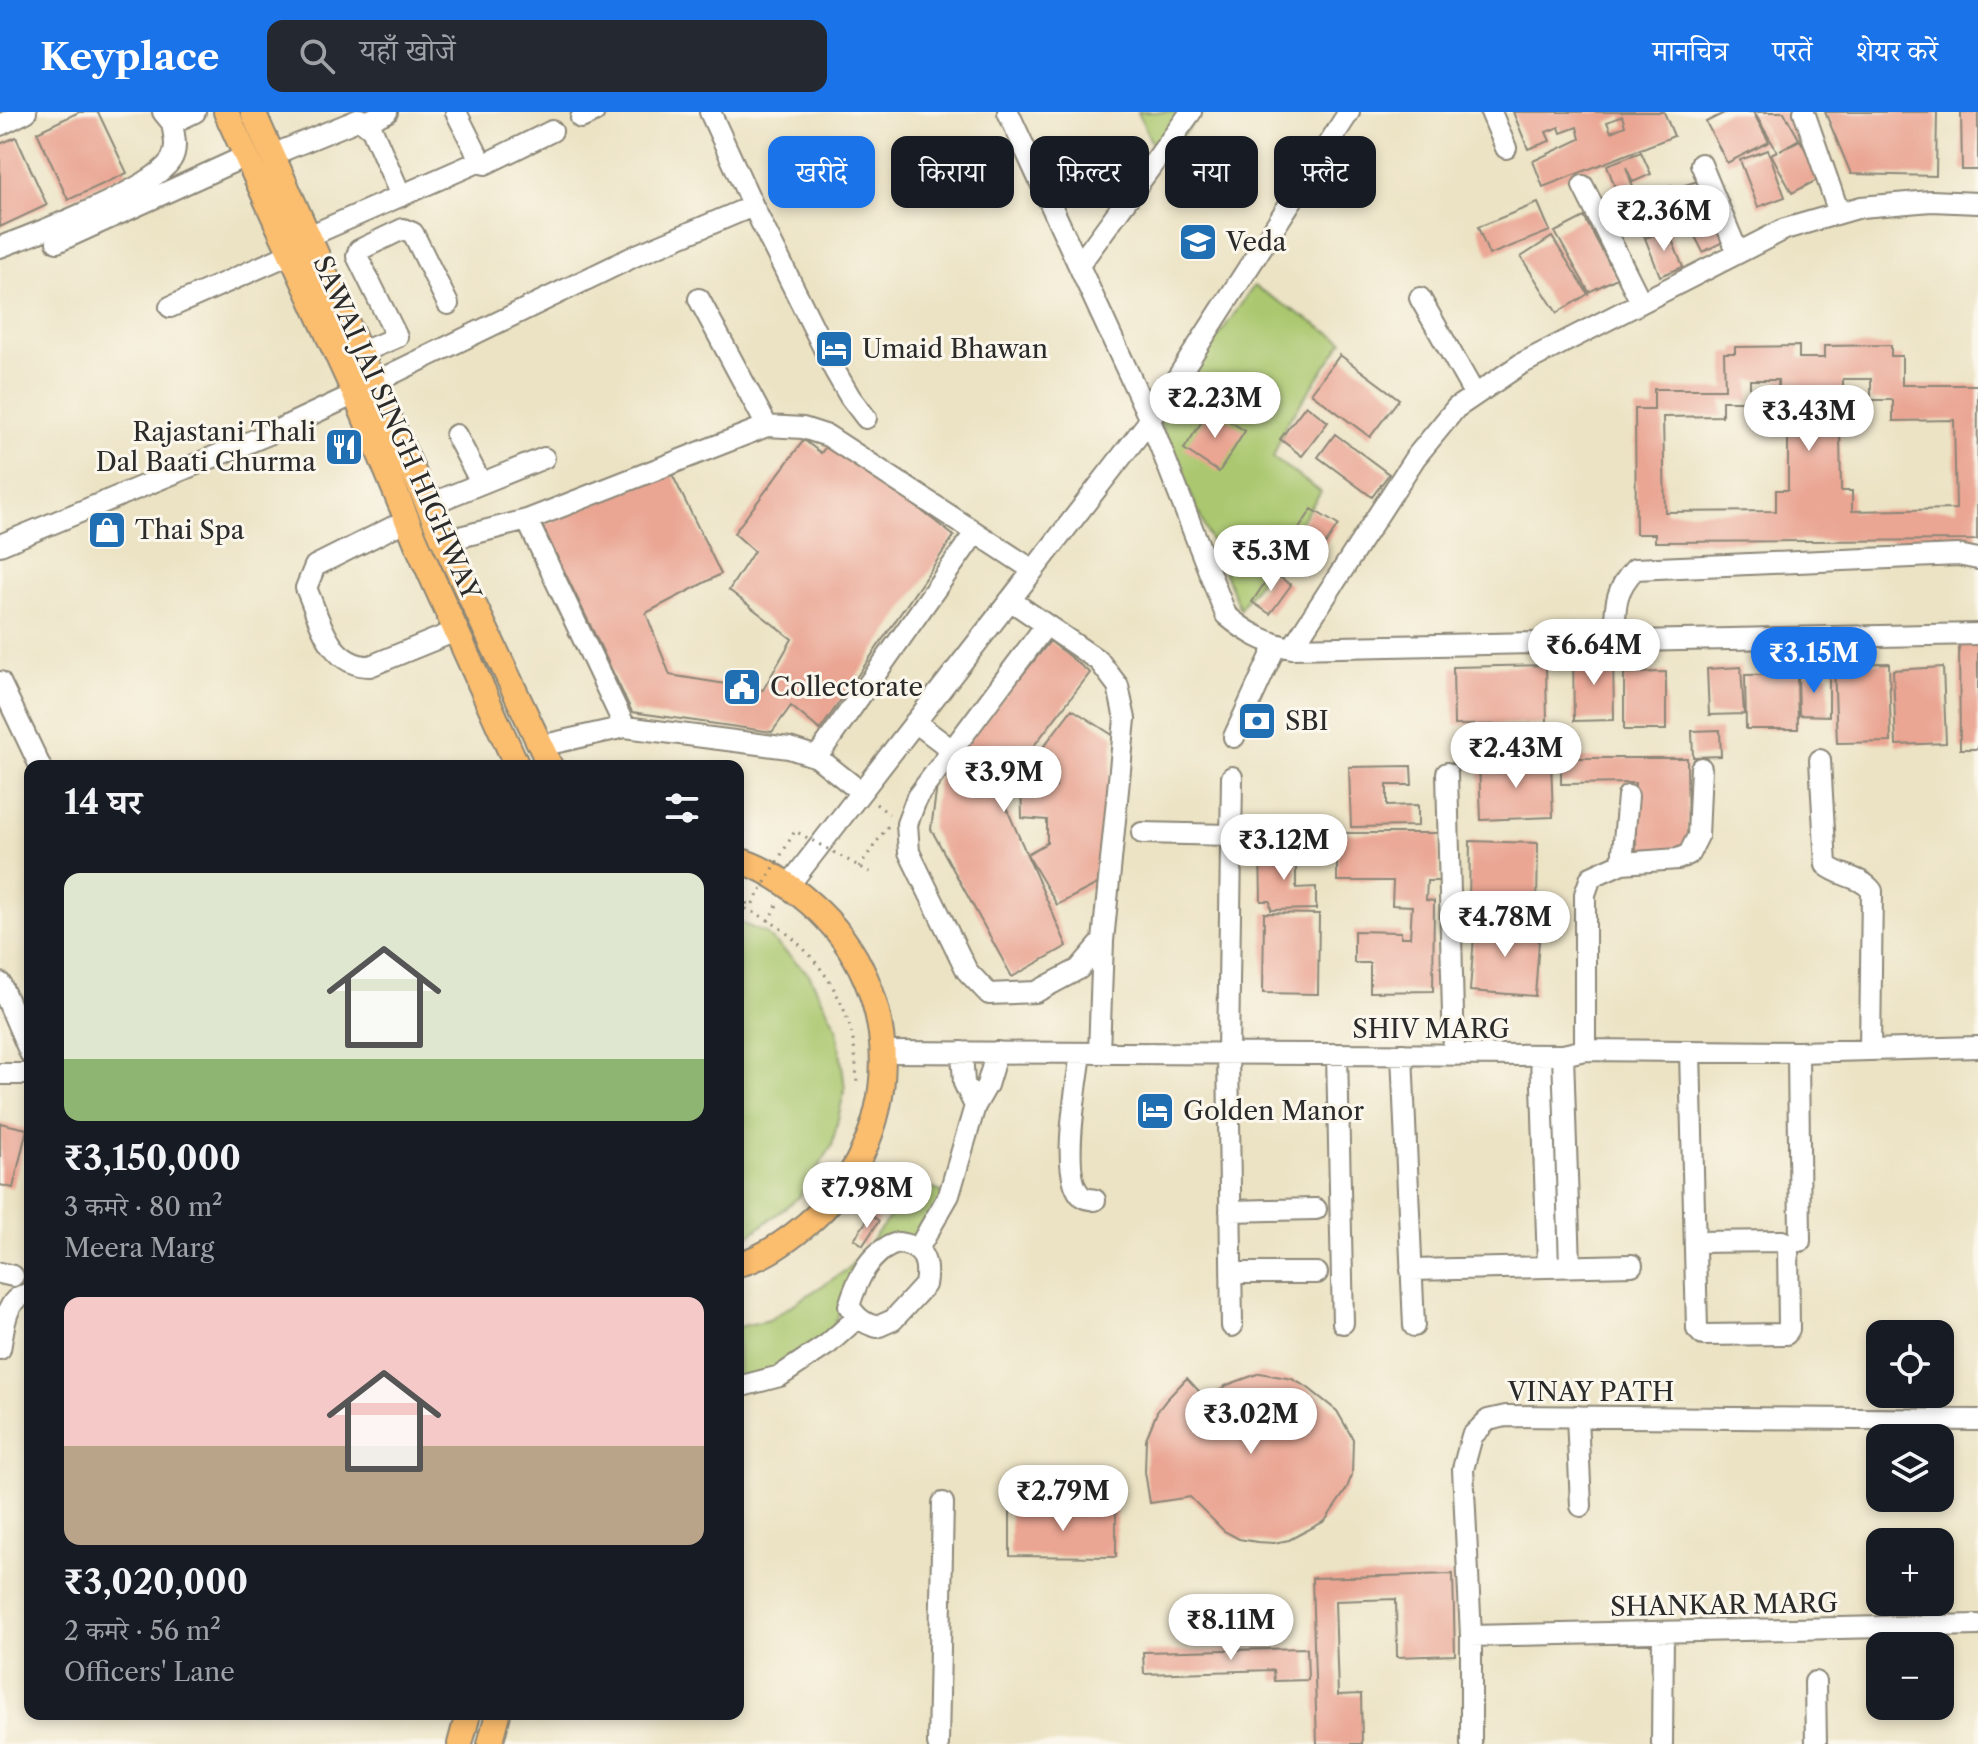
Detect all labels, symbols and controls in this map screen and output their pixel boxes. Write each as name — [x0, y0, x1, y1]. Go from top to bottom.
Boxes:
search box — [267, 20, 827, 92]
text: यहाँ खोजें — [359, 32, 455, 69]
text: Keyplace — [40, 33, 219, 80]
icon: search — [295, 34, 339, 78]
text: मानचित्र — [1652, 34, 1728, 68]
text: परतें — [1772, 34, 1812, 68]
text: शेयर करें — [1856, 34, 1938, 68]
chip: खरीदें — [768, 136, 875, 208]
chip: किराया — [891, 136, 1014, 208]
chip: फ़िल्टर — [1030, 136, 1149, 208]
chip: नया — [1165, 136, 1258, 208]
chip: फ़्लैट — [1274, 136, 1376, 208]
pin: ₹2.36M — [1599, 185, 1729, 253]
text: ₹2.36M — [1616, 195, 1712, 227]
school or university icon: Veda — [1177, 221, 1219, 263]
place label: Veda — [1225, 226, 1287, 258]
street label: SAWAI JAI SINGH HIGHWAY — [306, 251, 488, 606]
hotel icon: Umaid Bhawan — [813, 328, 855, 370]
place label: Umaid Bhawan — [862, 333, 1048, 365]
pin: ₹2.23M — [1150, 372, 1280, 440]
text: ₹2.23M — [1168, 382, 1262, 414]
pin: ₹3.43M — [1744, 385, 1874, 453]
text: ₹3.43M — [1762, 395, 1856, 427]
place label: Rajastani Thali Dal Baati Churma — [96, 416, 316, 478]
restaurant icon: Rajastani Thali Dal Baati Churma — [323, 426, 365, 468]
shop icon: Thai Spa — [86, 509, 128, 551]
place label: Thai Spa — [135, 514, 245, 546]
pin: ₹5.3M — [1215, 525, 1327, 593]
text: ₹5.3M — [1232, 535, 1310, 567]
pin: ₹6.64M — [1529, 619, 1659, 687]
pin: ₹3.15M — [1749, 627, 1879, 695]
text: ₹6.64M — [1546, 629, 1642, 661]
text: ₹3.15M — [1769, 637, 1859, 669]
public building icon: Collectorate — [721, 666, 763, 708]
place label: Collectorate — [770, 671, 923, 703]
bank icon: SBI — [1236, 700, 1278, 742]
place label: SBI — [1285, 705, 1328, 737]
pin: ₹2.43M — [1451, 722, 1581, 790]
text: ₹2.43M — [1469, 732, 1563, 764]
pin: ₹3.9M — [948, 746, 1060, 814]
text: ₹3.9M — [964, 756, 1044, 788]
text: 14 घर — [64, 781, 142, 823]
icon: filters — [660, 786, 704, 830]
pin: ₹3.12M — [1219, 814, 1349, 882]
text: ₹3.12M — [1238, 824, 1330, 856]
pin: ₹4.78M — [1440, 891, 1570, 959]
text: ₹4.78M — [1458, 901, 1552, 933]
icon: home — [312, 925, 456, 1069]
street label: SHIV MARG — [1352, 1013, 1510, 1045]
hotel icon: Golden Manor — [1134, 1090, 1176, 1132]
place label: Golden Manor — [1183, 1095, 1364, 1127]
text: ₹3,150,000 — [64, 1137, 241, 1179]
pin: ₹7.98M — [802, 1162, 932, 1230]
text: ₹7.98M — [821, 1172, 913, 1204]
text: 3 कमरे · 80 m² — [64, 1191, 223, 1223]
text: Meera Marg — [64, 1232, 214, 1264]
map controls — [1866, 1320, 1954, 1720]
button: locate — [1866, 1320, 1954, 1408]
icon: home — [312, 1349, 456, 1493]
street label: VINAY PATH — [1507, 1376, 1674, 1408]
pin: ₹3.02M — [1186, 1388, 1316, 1456]
text: ₹3.02M — [1203, 1398, 1299, 1430]
button: layers — [1866, 1424, 1954, 1512]
pin: ₹2.79M — [998, 1465, 1128, 1533]
text: ₹2.79M — [1016, 1475, 1110, 1507]
button: + — [1866, 1528, 1954, 1616]
text: ₹3,020,000 — [64, 1561, 248, 1603]
street label: SHANKAR MARG — [1610, 1587, 1838, 1623]
pin: ₹8.11M — [1166, 1594, 1296, 1662]
text: ₹8.11M — [1187, 1604, 1275, 1636]
text: 2 कमरे · 56 m² — [64, 1615, 221, 1647]
button: − — [1866, 1632, 1954, 1720]
text: Officers' Lane — [64, 1656, 235, 1688]

